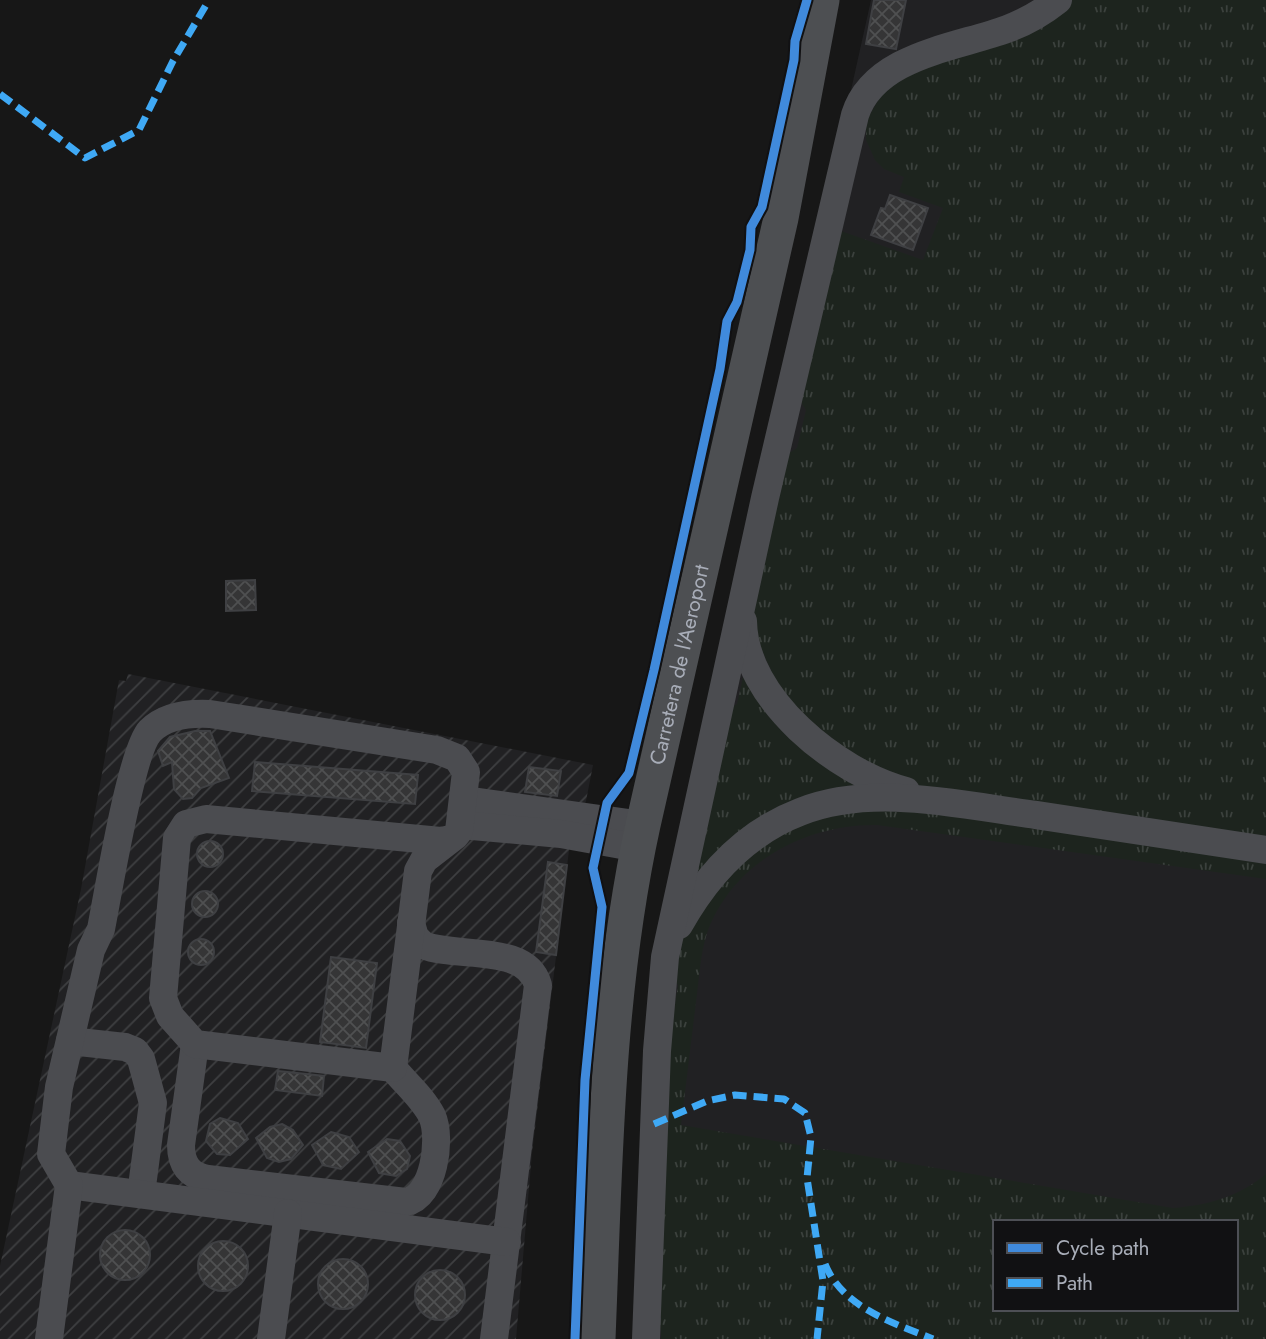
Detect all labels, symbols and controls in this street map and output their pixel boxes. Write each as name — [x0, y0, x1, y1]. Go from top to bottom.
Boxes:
street label: Carretera de l'Aeroport — [642, 562, 717, 768]
legend — [993, 1220, 1238, 1311]
text: Cycle path — [1056, 1233, 1149, 1263]
text: Path — [1056, 1268, 1093, 1298]

